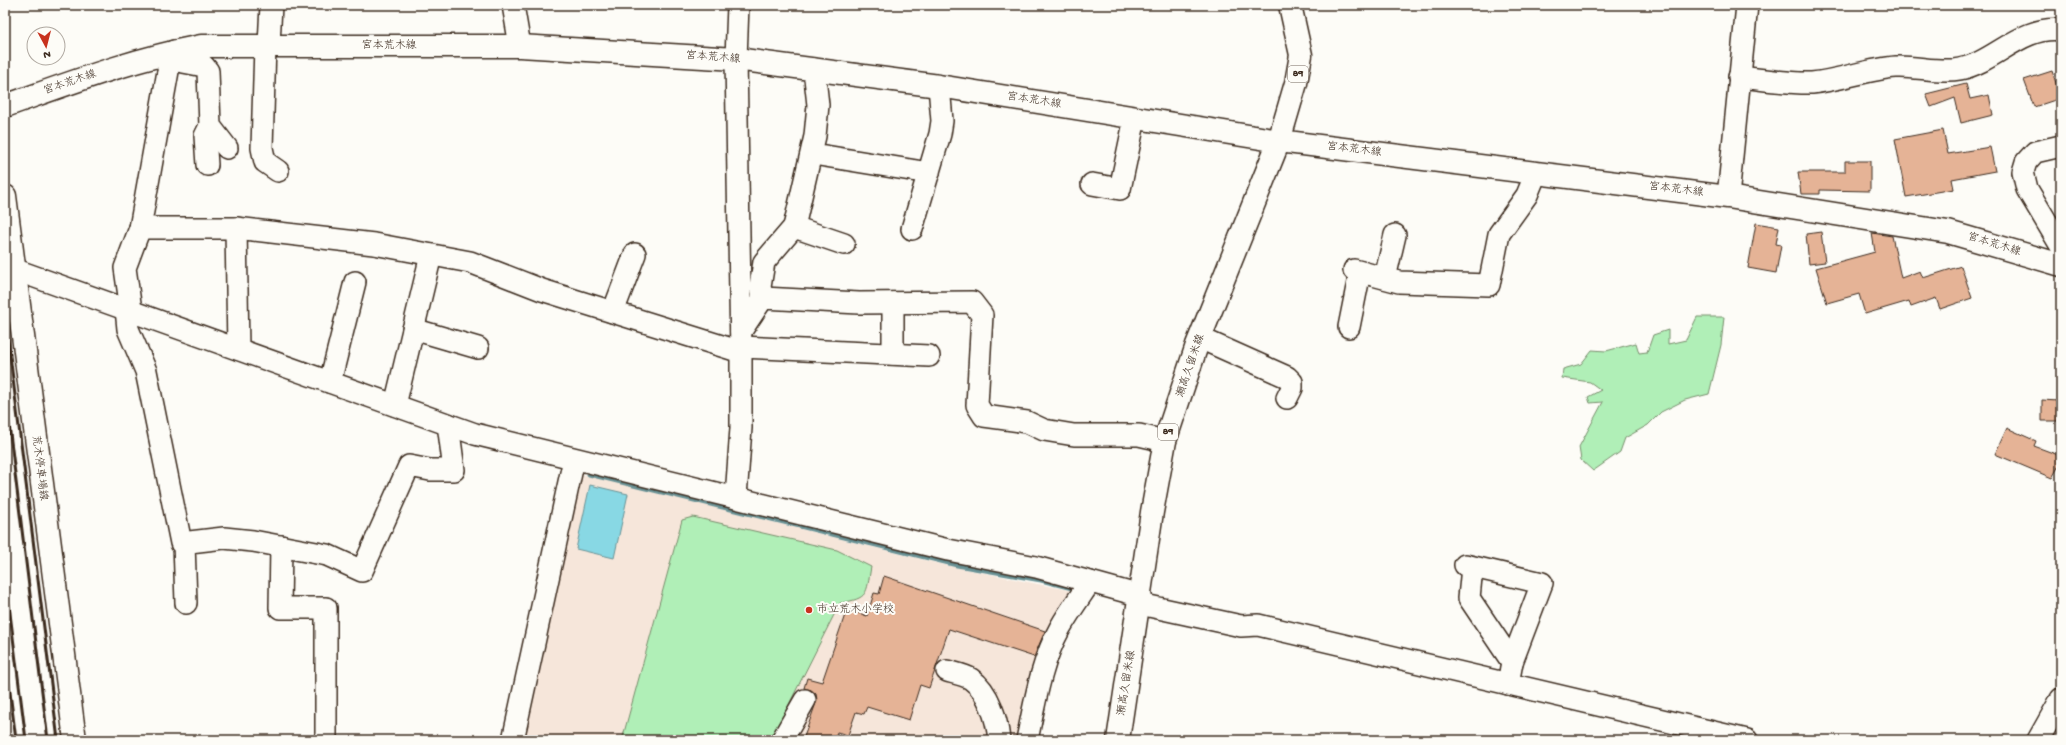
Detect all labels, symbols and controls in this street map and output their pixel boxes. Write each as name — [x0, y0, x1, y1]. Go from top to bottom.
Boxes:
north arrow — [26, 26, 66, 66]
street label: 宮本荒木線 — [362, 39, 417, 52]
text: N — [43, 48, 51, 60]
street label: 宮本荒木線 — [685, 49, 741, 66]
road number: 89 — [1288, 66, 1308, 82]
street label: 宮本荒木線 — [42, 67, 98, 98]
street label: 宮本荒木線 — [1006, 90, 1062, 111]
street label: 宮本荒木線 — [1326, 140, 1382, 159]
street label: 宮本荒木線 — [1648, 180, 1704, 199]
street label: 宮本荒木線 — [1966, 230, 2022, 259]
street label: 瀬高久留米線 — [1174, 333, 1207, 399]
road number: 89 — [1158, 424, 1178, 440]
street label: 荒木停車場線 — [29, 434, 50, 501]
place label: 市立荒木小学校 — [817, 603, 894, 616]
marker: 市立荒木小学校 — [804, 605, 814, 615]
street label: 瀬高久留米線 — [1115, 649, 1138, 717]

